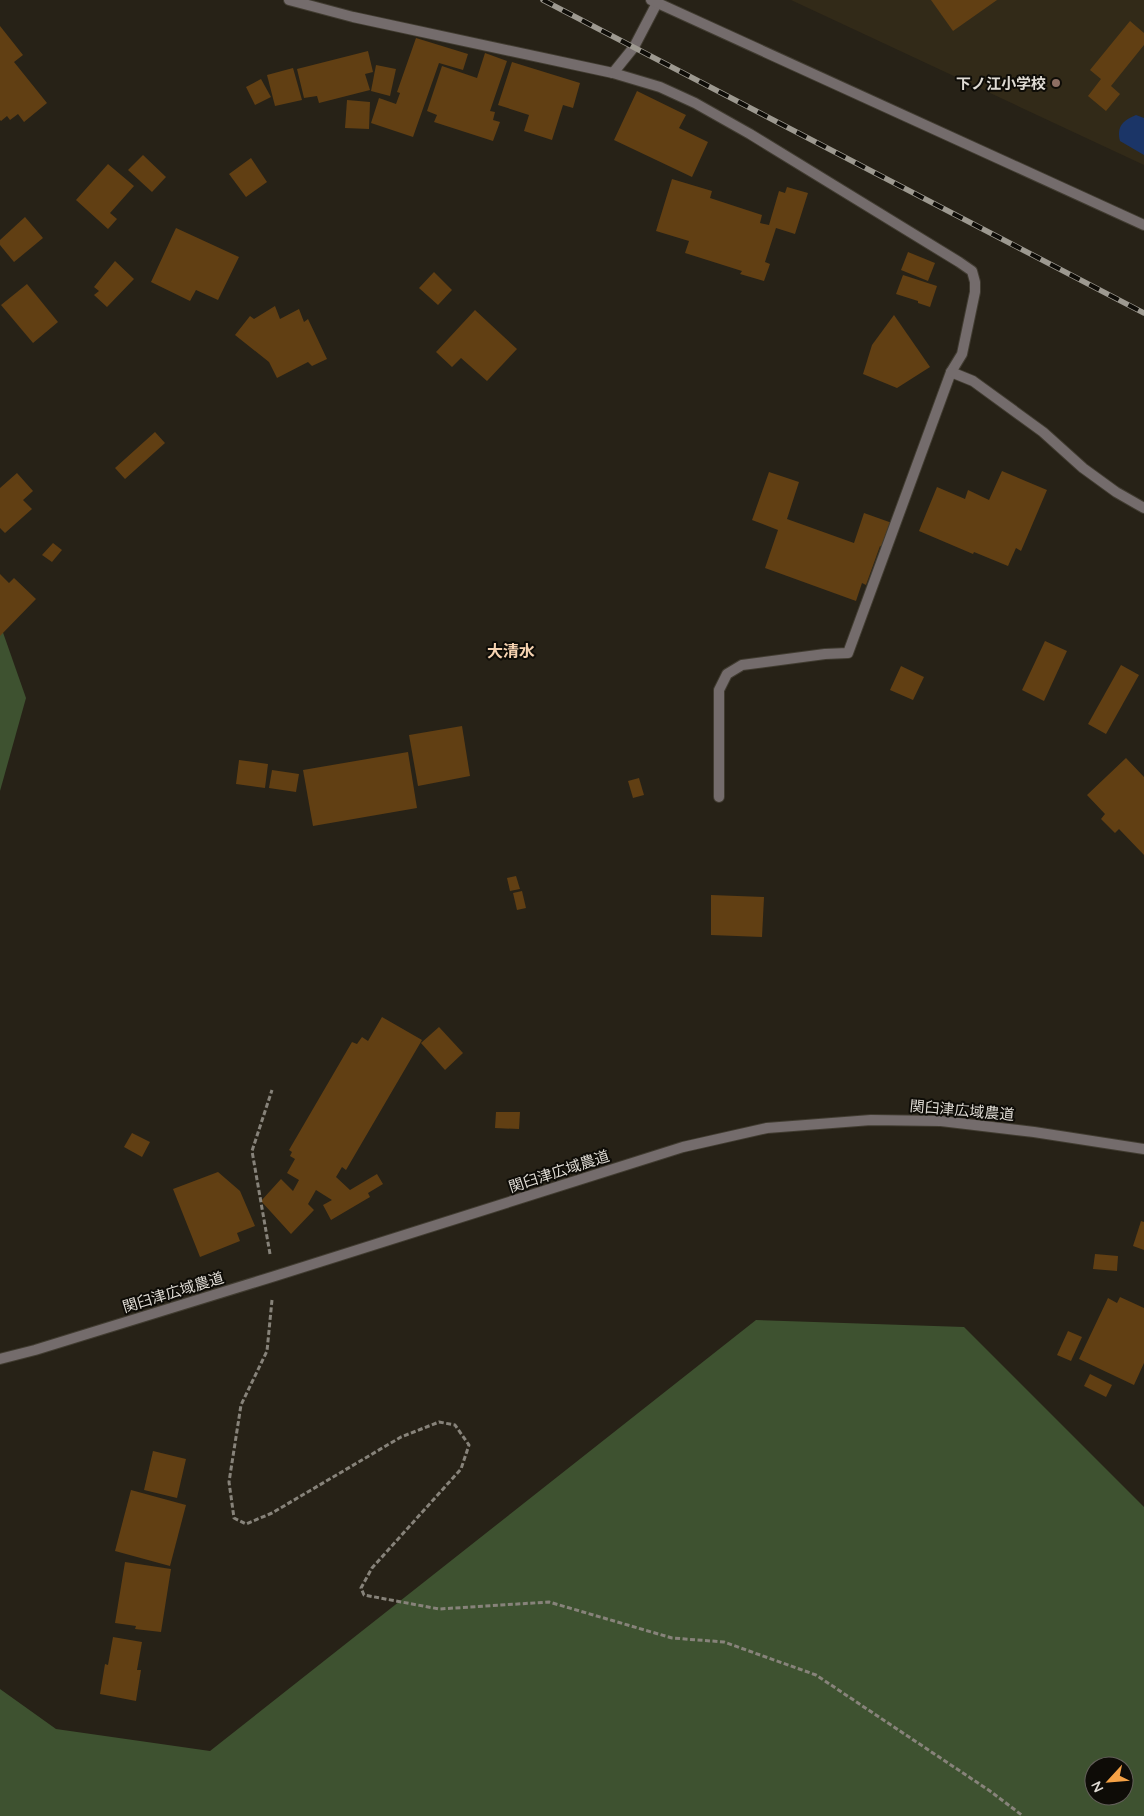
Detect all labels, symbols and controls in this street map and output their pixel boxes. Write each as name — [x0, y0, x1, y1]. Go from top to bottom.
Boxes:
place label: 下ノ江小学校 — [956, 74, 1046, 93]
marker: 下ノ江小学校 — [1050, 77, 1062, 89]
district label: 大清水 — [487, 641, 535, 661]
street label: 関臼津広域農道 — [909, 1096, 1015, 1124]
street label: 関臼津広域農道 — [506, 1146, 612, 1196]
street label: 関臼津広域農道 — [120, 1268, 226, 1316]
north arrow — [1084, 1756, 1134, 1806]
text: N — [1087, 1778, 1108, 1795]

